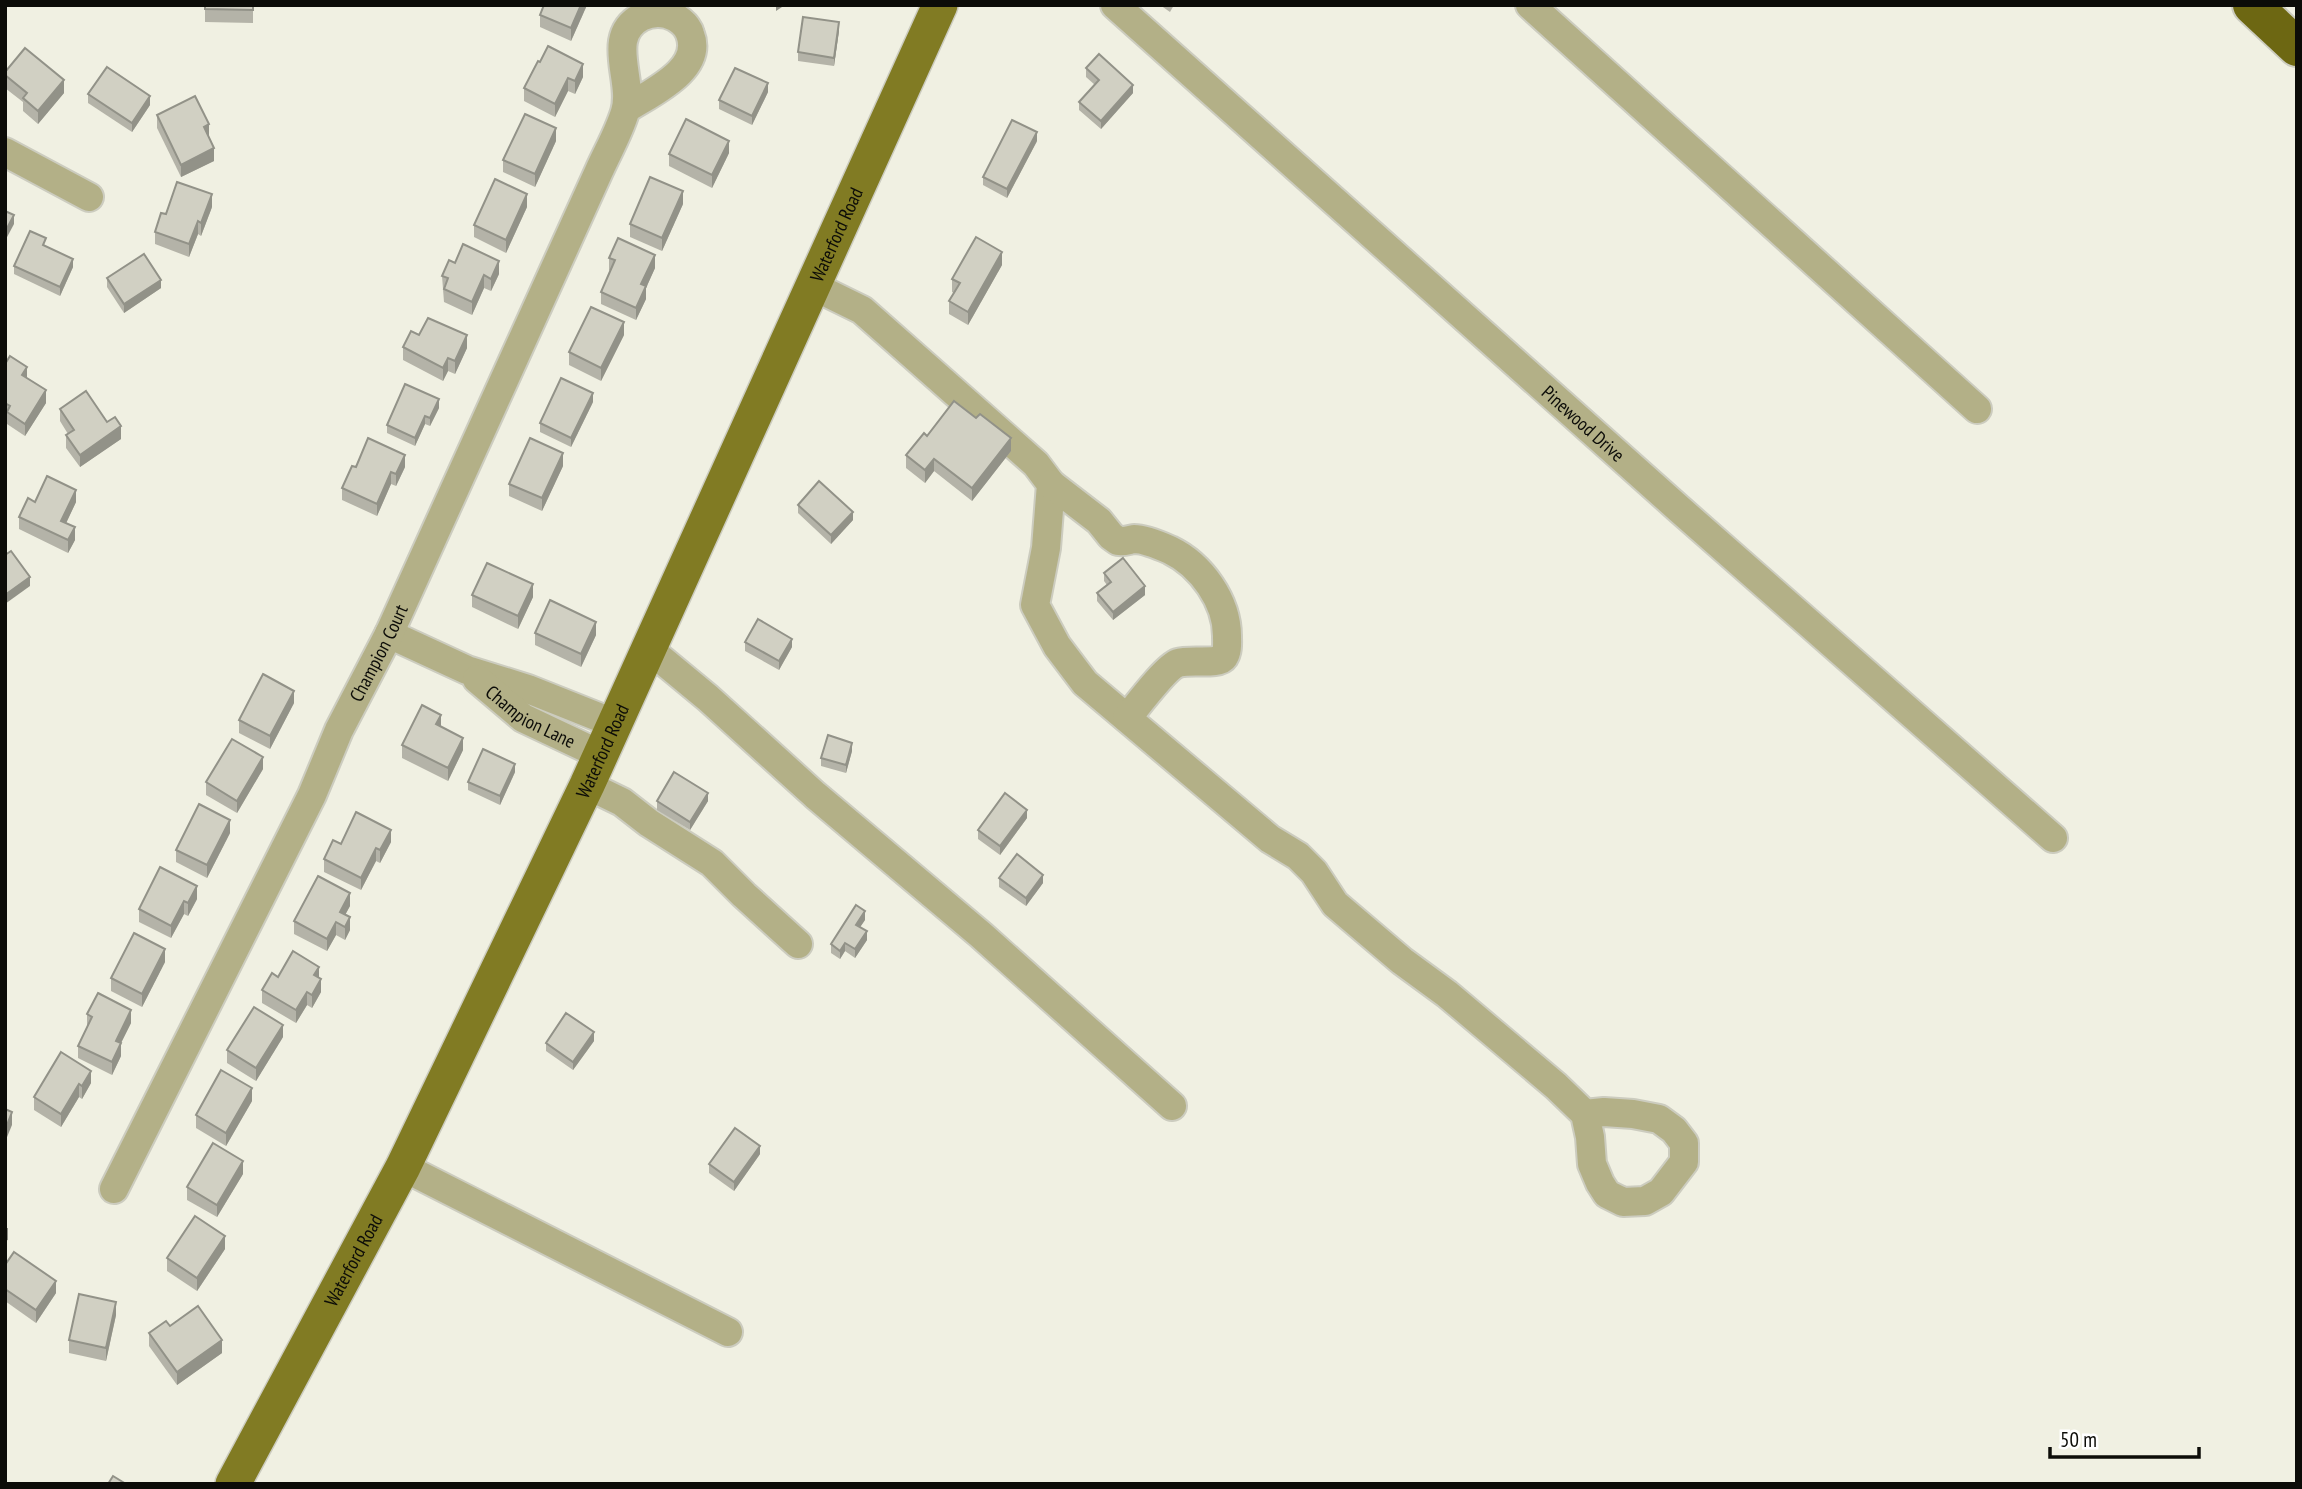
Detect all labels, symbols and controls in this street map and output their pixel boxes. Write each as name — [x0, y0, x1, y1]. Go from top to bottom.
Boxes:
street label: Waterford Road — [804, 184, 868, 285]
street label: Pinewood Drive — [1537, 380, 1630, 467]
street label: Champion Court — [344, 600, 413, 706]
street label: Champion Lane — [481, 680, 579, 753]
street label: Waterford Road — [571, 700, 634, 802]
street label: Waterford Road — [319, 1210, 387, 1310]
scale bar — [2050, 1416, 2199, 1460]
text: 50 m — [2060, 1426, 2097, 1453]

